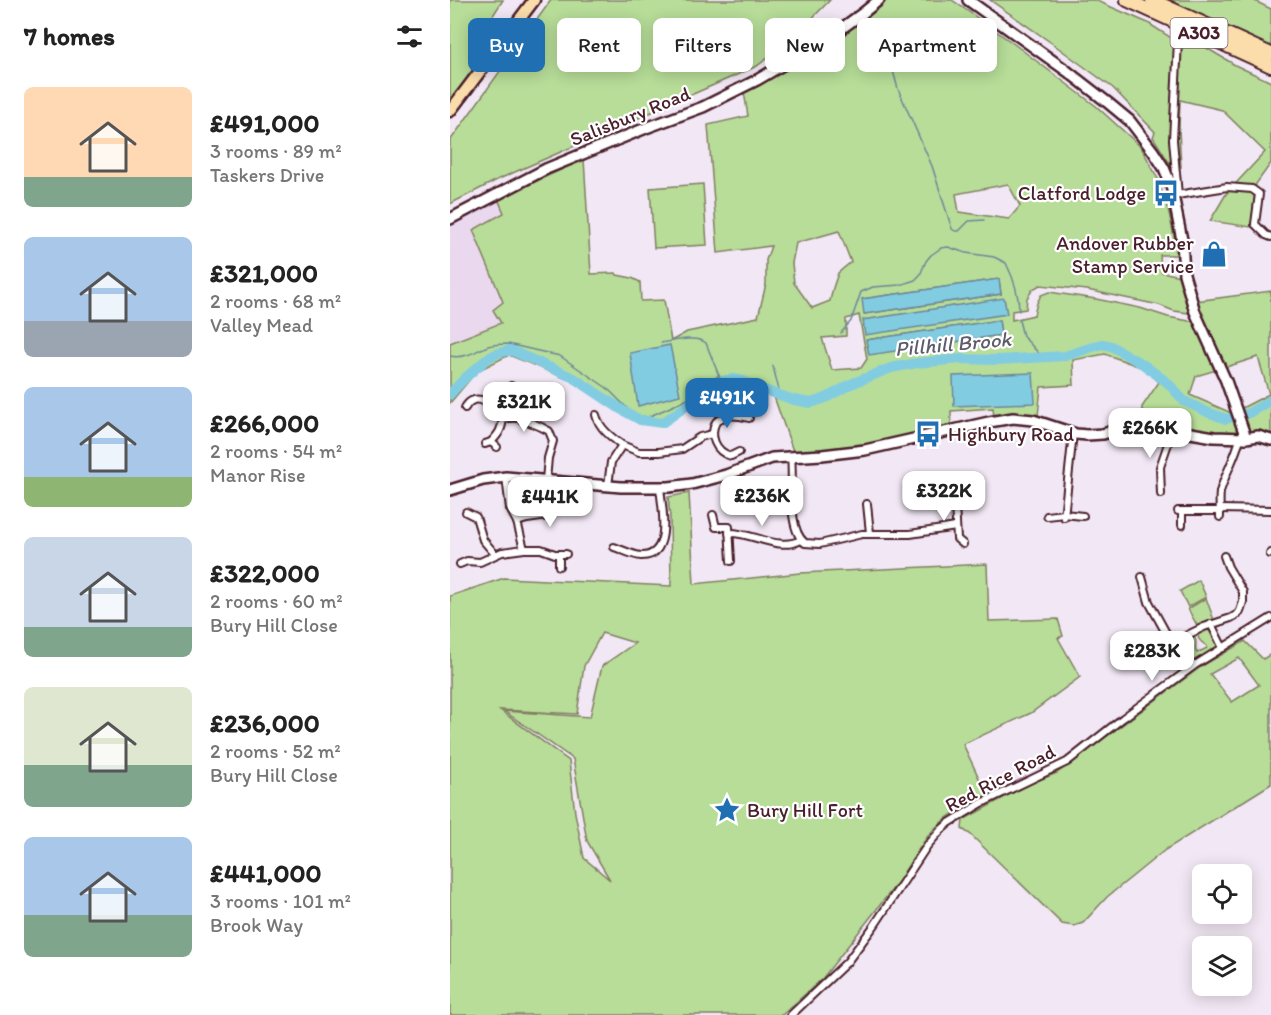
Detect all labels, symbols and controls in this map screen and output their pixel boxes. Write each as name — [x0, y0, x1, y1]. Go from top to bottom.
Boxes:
chip: Buy — [468, 18, 545, 72]
chip: Rent — [557, 18, 641, 72]
chip: Filters — [653, 18, 753, 72]
chip: New — [765, 18, 845, 72]
chip: Apartment — [857, 18, 997, 72]
road number: A303 — [1170, 18, 1227, 48]
text: 7 homes — [24, 20, 115, 52]
icon: filters — [393, 20, 426, 53]
street label: Salisbury Road — [566, 81, 694, 151]
text: £491,000 — [210, 107, 319, 139]
icon: home — [72, 111, 144, 183]
text: 3 rooms · 89 m² — [210, 139, 342, 163]
text: Taskers Drive — [210, 163, 324, 187]
bus stop icon: Clatford Lodge — [1151, 178, 1181, 208]
place label: Clatford Lodge — [1018, 181, 1146, 205]
place label: Andover Rubber Stamp Service — [1056, 231, 1194, 278]
shop icon: Andover Rubber Stamp Service — [1199, 239, 1229, 269]
text: £321,000 — [210, 257, 318, 289]
icon: home — [72, 261, 144, 333]
text: 2 rooms · 68 m² — [210, 289, 341, 313]
text: Valley Mead — [210, 313, 313, 337]
water label: Pillhill Brook — [894, 326, 1013, 361]
pin: £491K — [685, 378, 769, 429]
pin: £321K — [482, 382, 566, 433]
text: £491K — [699, 385, 755, 409]
text: £321K — [497, 389, 551, 413]
text: £266,000 — [210, 407, 319, 439]
pin: £266K — [1108, 408, 1192, 459]
icon: home — [72, 411, 144, 483]
text: £266K — [1122, 415, 1178, 439]
bus stop icon: Highbury Road — [913, 419, 943, 449]
place label: Highbury Road — [948, 422, 1074, 446]
text: 2 rooms · 54 m² — [210, 439, 342, 463]
text: Manor Rise — [210, 463, 306, 487]
pin: £322K — [902, 471, 986, 522]
pin: £236K — [720, 476, 804, 527]
pin: £441K — [508, 477, 592, 528]
text: £322K — [916, 478, 972, 502]
text: £236K — [734, 483, 790, 507]
text: £441K — [522, 484, 578, 508]
text: £322,000 — [210, 557, 320, 589]
icon: home — [72, 561, 144, 633]
text: 2 rooms · 60 m² — [210, 589, 343, 613]
text: Bury Hill Close — [210, 613, 338, 637]
pin: £283K — [1110, 631, 1194, 682]
text: £283K — [1124, 638, 1180, 662]
text: £236,000 — [210, 707, 320, 739]
icon: home — [72, 711, 144, 783]
text: 2 rooms · 52 m² — [210, 739, 341, 763]
street label: Red Rice Road — [941, 739, 1059, 817]
text: Bury Hill Close — [210, 763, 338, 787]
place icon: Bury Hill Fort — [712, 795, 742, 825]
place label: Bury Hill Fort — [747, 798, 863, 822]
text: £441,000 — [210, 857, 321, 889]
icon: home — [72, 861, 144, 933]
map controls — [1192, 864, 1252, 996]
button: locate — [1192, 864, 1252, 924]
text: 3 rooms · 101 m² — [210, 889, 351, 913]
text: Brook Way — [210, 913, 303, 937]
button: layers — [1192, 936, 1252, 996]

